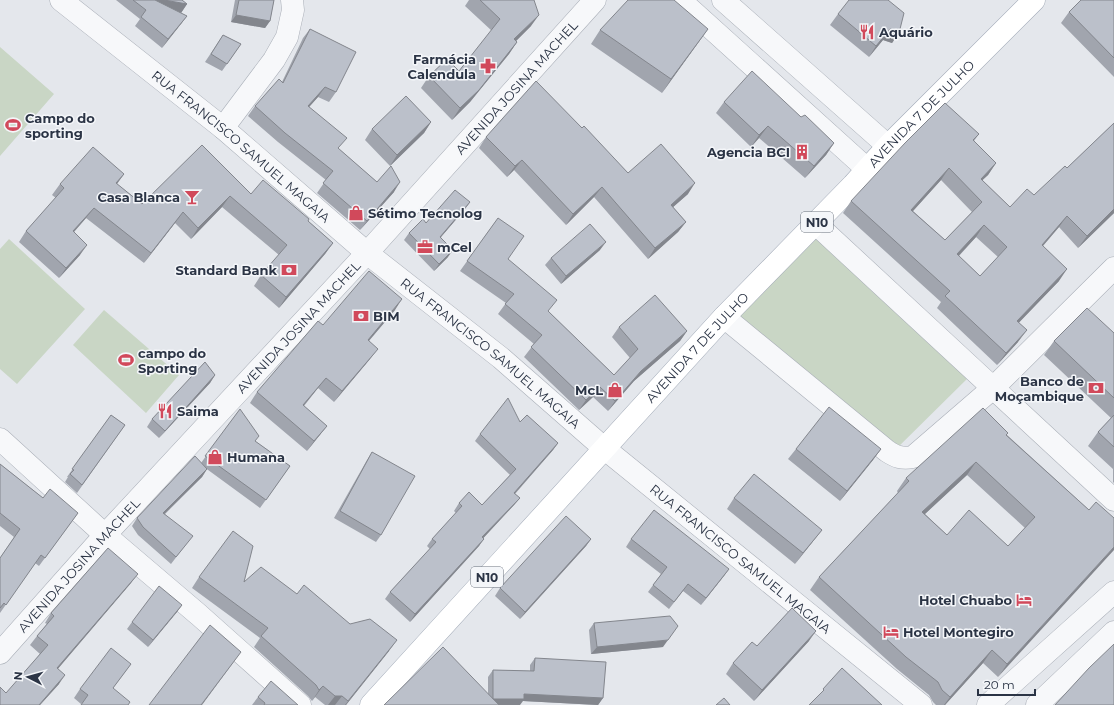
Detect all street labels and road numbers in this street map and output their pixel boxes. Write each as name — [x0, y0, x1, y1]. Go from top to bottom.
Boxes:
street label: AVENIDA JOSINA MACHEL — [452, 17, 581, 158]
street label: AVENIDA 7 DE JULHO — [865, 56, 978, 170]
street label: RUA FRANCISCO SAMUEL MAGAIA — [149, 67, 334, 226]
road number: N10 — [801, 212, 833, 232]
street label: AVENIDA JOSINA MACHEL — [233, 257, 364, 396]
street label: RUA FRANCISCO SAMUEL MAGAIA — [397, 274, 584, 432]
street label: AVENIDA 7 DE JULHO — [642, 289, 752, 406]
street label: RUA FRANCISCO SAMUEL MAGAIA — [647, 481, 835, 637]
street label: AVENIDA JOSINA MACHEL — [14, 495, 143, 635]
road number: N10 — [471, 567, 503, 587]

